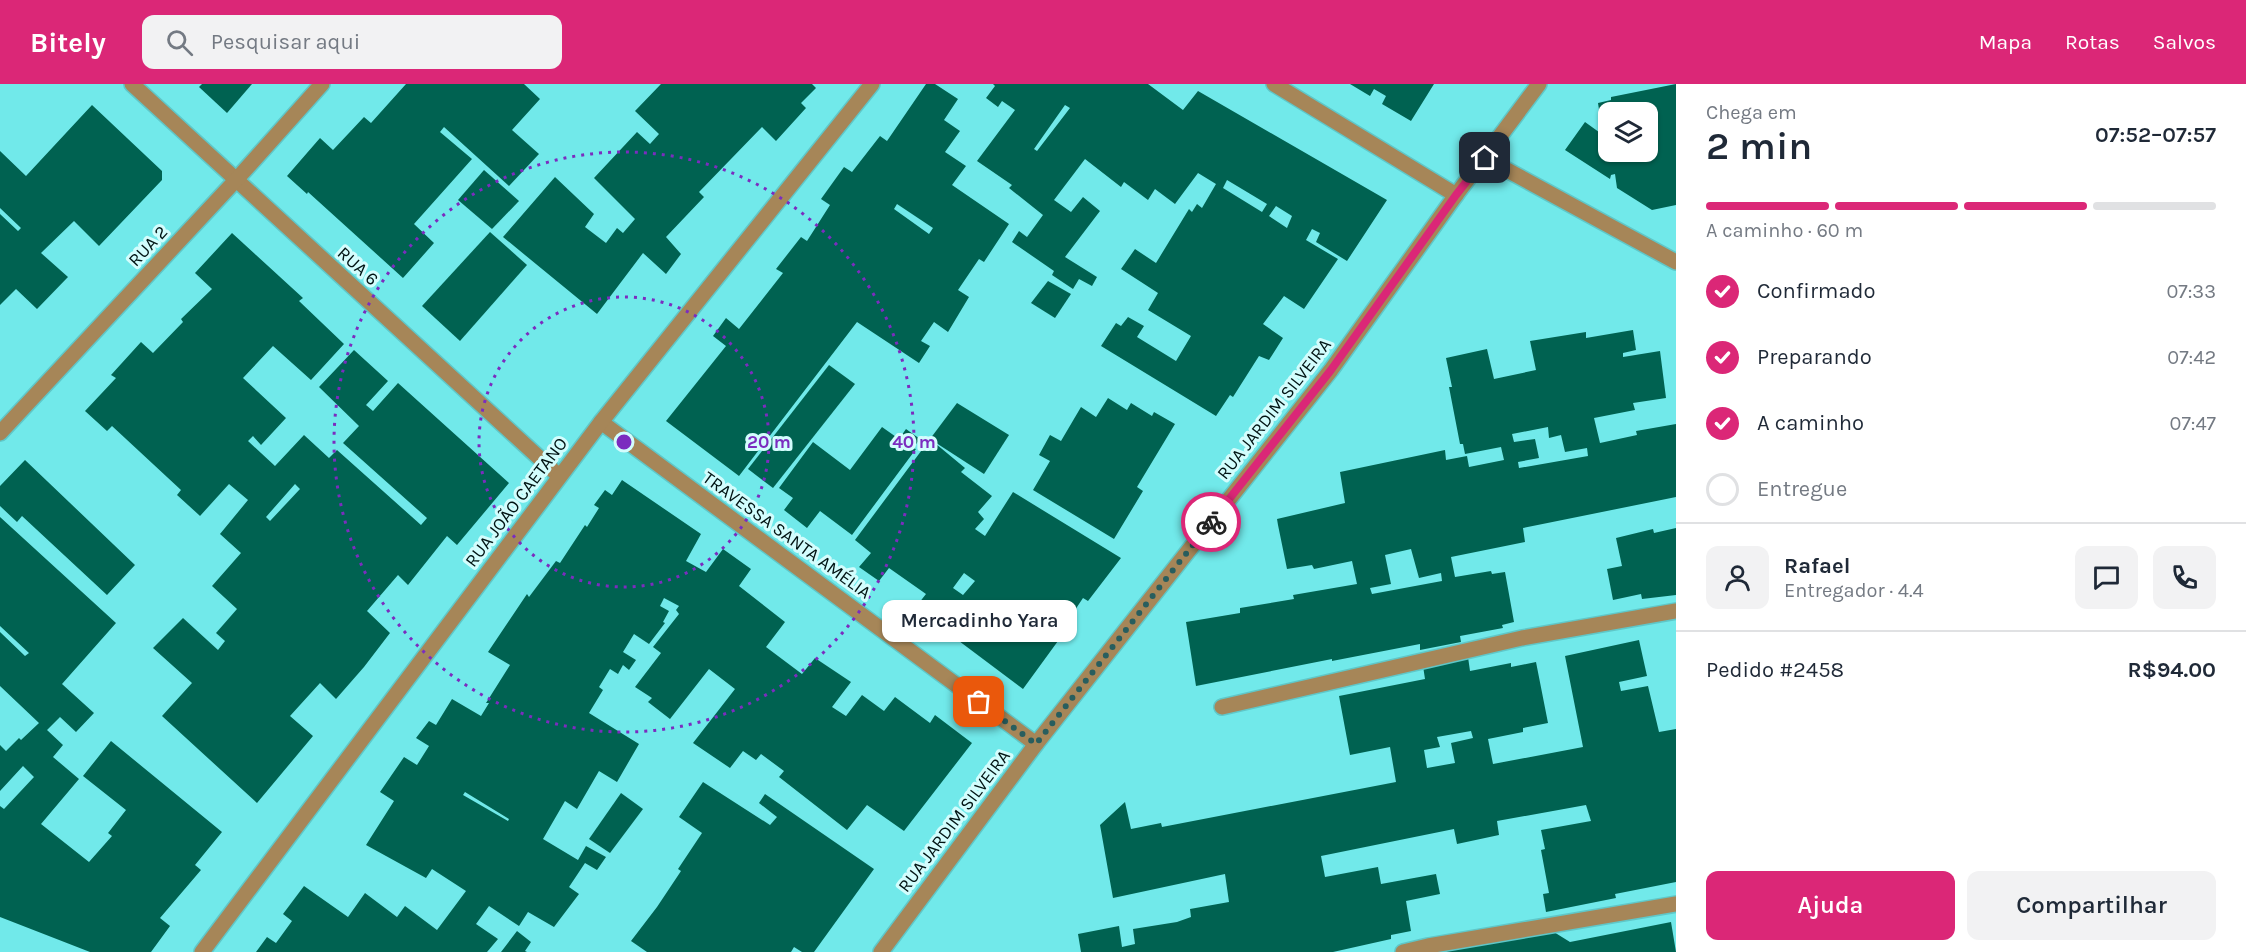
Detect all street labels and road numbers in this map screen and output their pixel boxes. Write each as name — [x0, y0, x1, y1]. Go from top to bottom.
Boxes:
street label: RUA 2 — [124, 221, 172, 271]
street label: RUA 6 — [333, 242, 383, 290]
street label: RUA JARDIM SILVEIRA — [1212, 334, 1336, 484]
street label: RUA JOÃO CAETANO — [460, 433, 572, 571]
street label: TRAVESSA SANTA AMÉLIA — [699, 466, 876, 603]
street label: RUA JARDIM SILVEIRA — [893, 745, 1015, 897]

